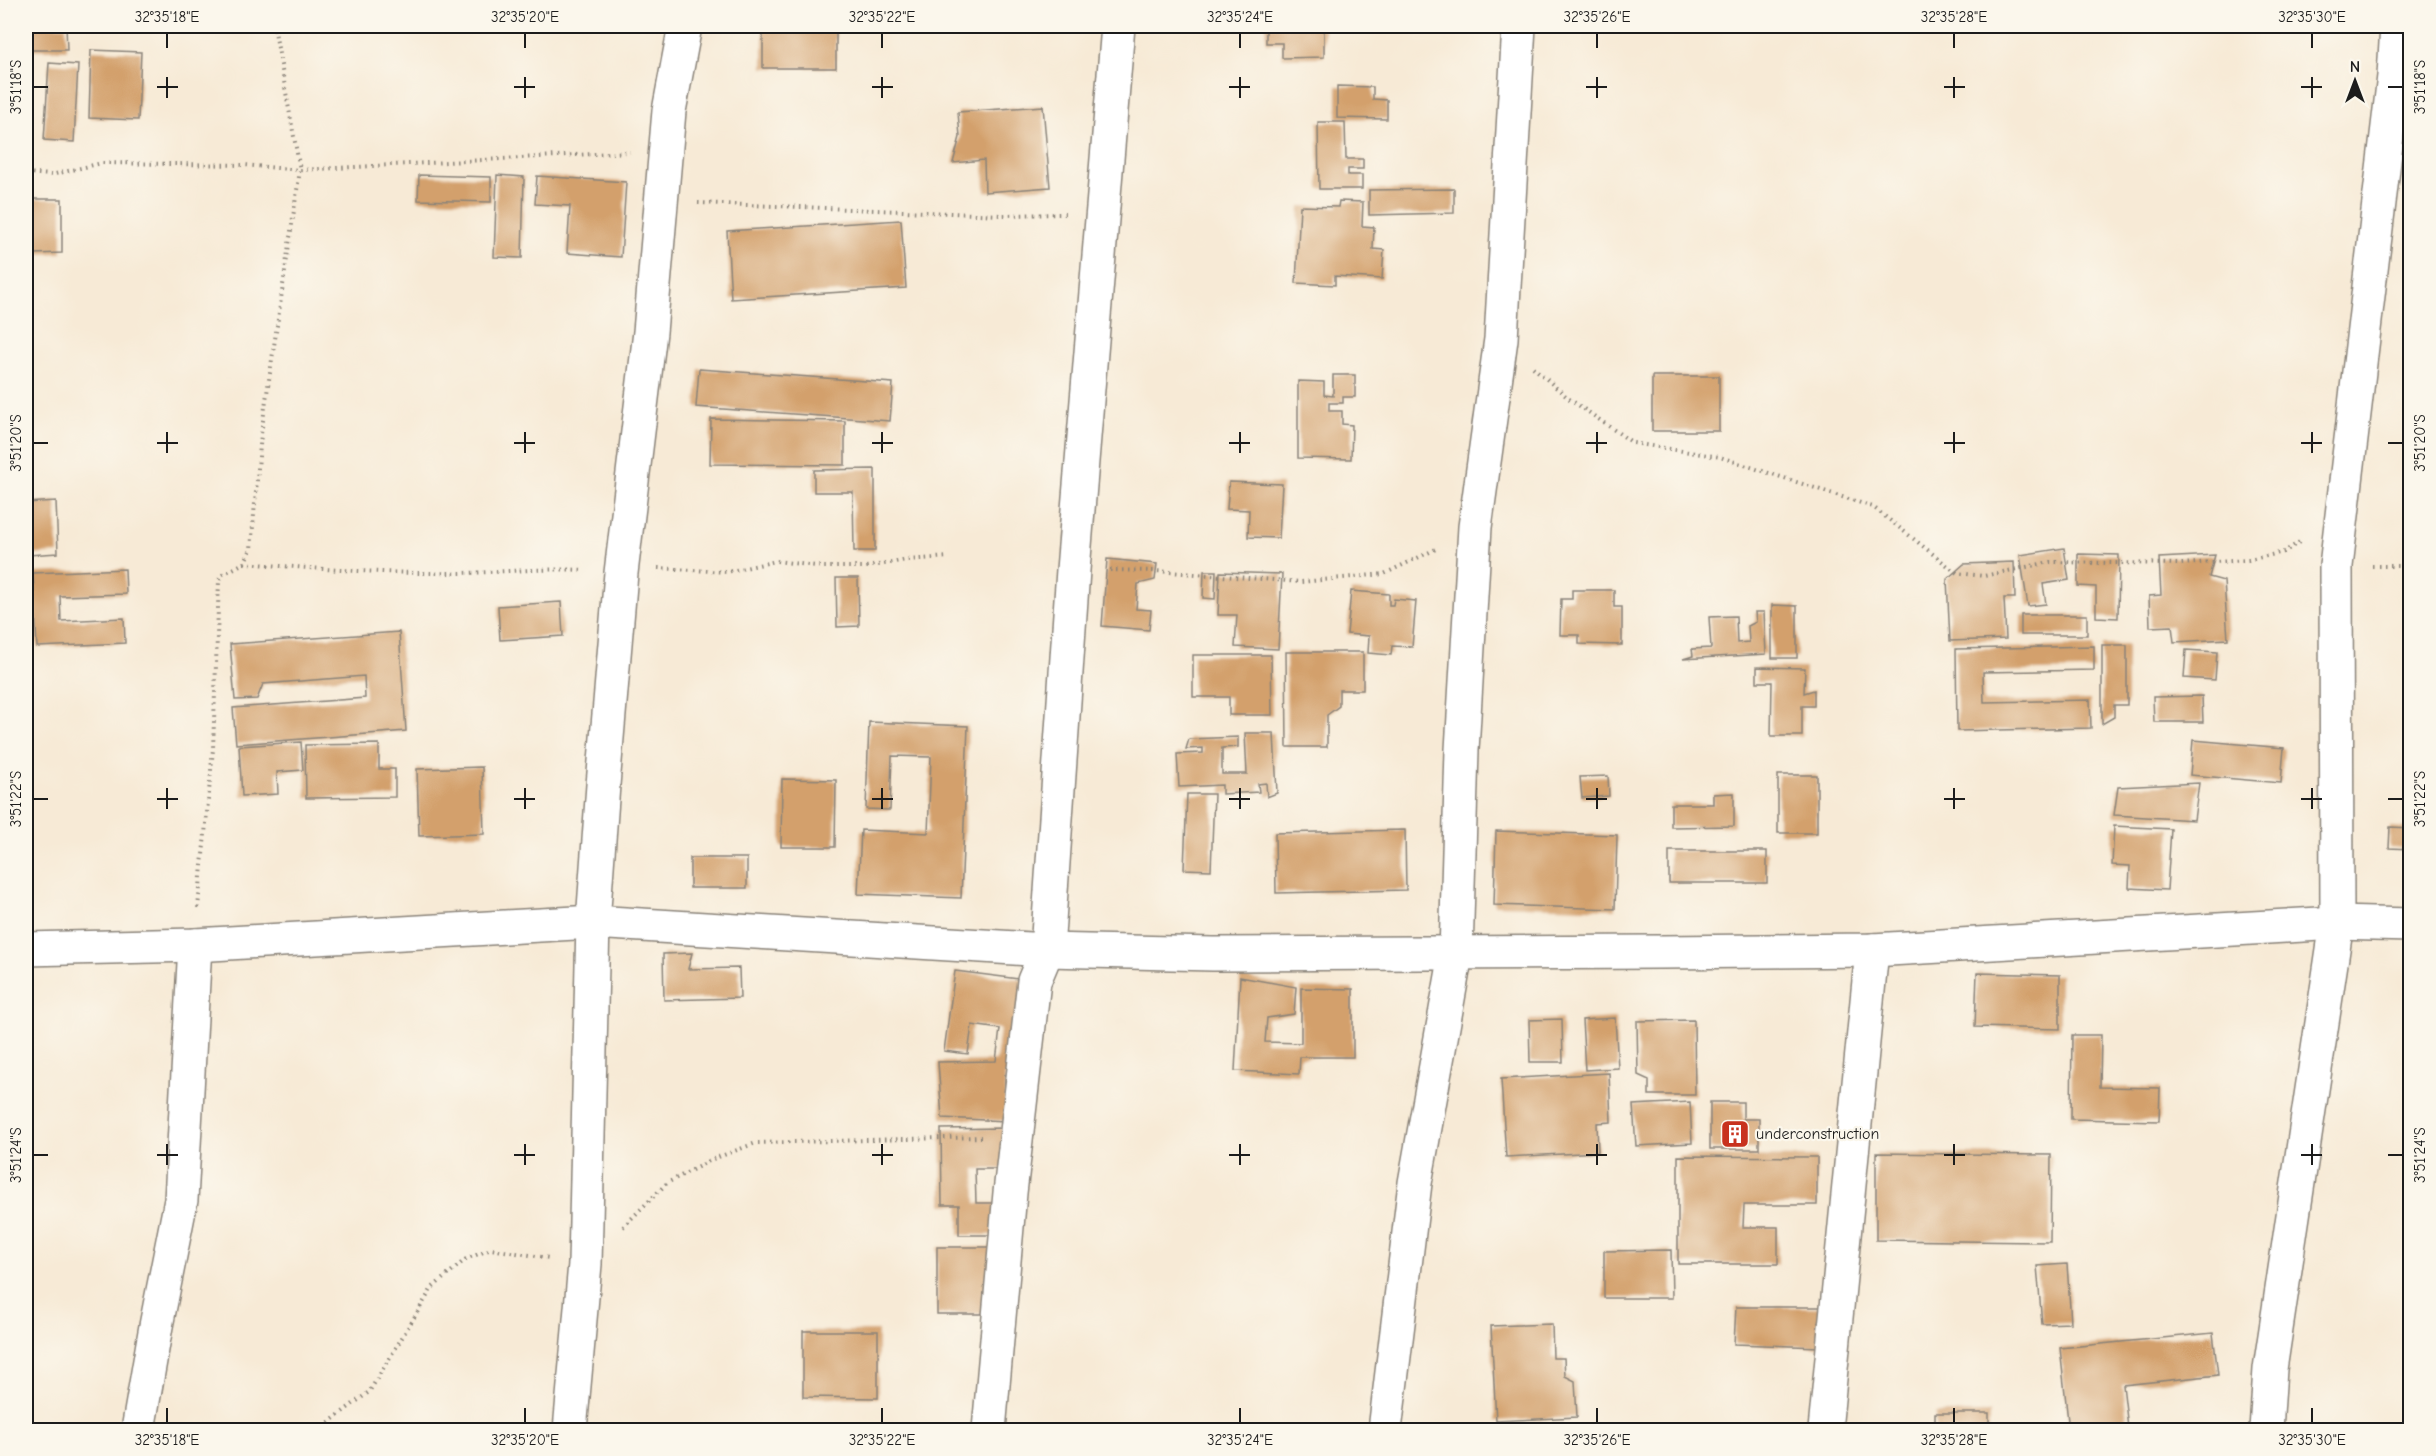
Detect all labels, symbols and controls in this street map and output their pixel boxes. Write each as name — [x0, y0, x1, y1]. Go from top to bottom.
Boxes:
text: 32°35'18"E — [135, 8, 199, 26]
text: 32°35'20"E — [491, 8, 559, 26]
text: 32°35'22"E — [849, 8, 915, 26]
text: 32°35'24"E — [1207, 8, 1273, 26]
text: 32°35'26"E — [1564, 8, 1630, 26]
text: 32°35'28"E — [1921, 8, 1987, 26]
text: 32°35'30"E — [2278, 8, 2346, 26]
north arrow — [2325, 51, 2385, 111]
text: N — [2350, 58, 2360, 76]
text: 3°51'18"S — [7, 60, 25, 114]
text: 3°51'18"S — [2411, 60, 2429, 114]
text: 3°51'20"S — [7, 414, 25, 472]
text: 3°51'20"S — [2411, 414, 2429, 472]
text: 3°51'22"S — [7, 771, 25, 827]
text: 3°51'22"S — [2411, 771, 2429, 827]
building icon: underconstruction — [1719, 1118, 1751, 1150]
place label: underconstruction — [1756, 1125, 1879, 1143]
text: 3°51'24"S — [7, 1127, 25, 1183]
text: 3°51'24"S — [2411, 1127, 2429, 1183]
text: 32°35'18"E — [135, 1431, 199, 1449]
text: 32°35'20"E — [491, 1431, 559, 1449]
text: 32°35'22"E — [849, 1431, 915, 1449]
text: 32°35'24"E — [1207, 1431, 1273, 1449]
text: 32°35'26"E — [1564, 1431, 1630, 1449]
text: 32°35'28"E — [1921, 1431, 1987, 1449]
text: 32°35'30"E — [2278, 1431, 2346, 1449]

